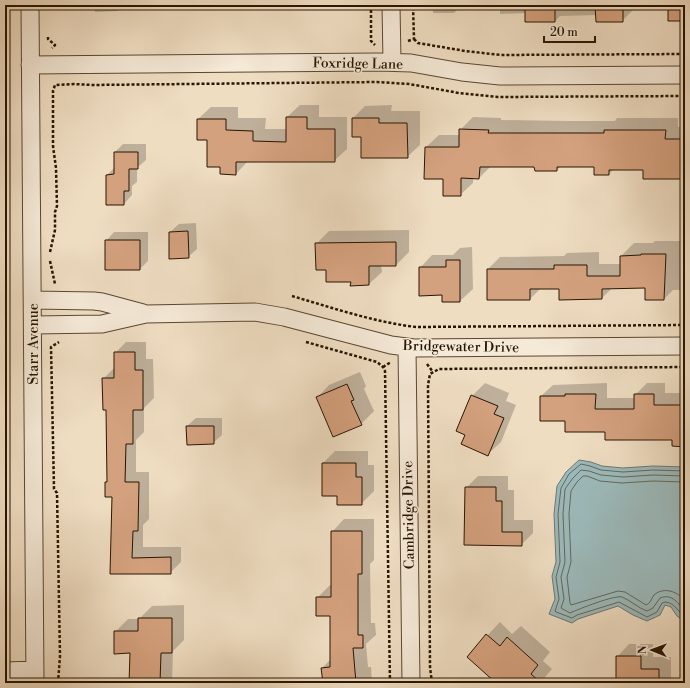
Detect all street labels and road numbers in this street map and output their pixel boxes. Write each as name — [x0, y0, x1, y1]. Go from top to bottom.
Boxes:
street label: Foxridge Lane — [313, 54, 403, 74]
street label: Starr Avenue — [25, 303, 43, 385]
street label: Bridgewater Drive — [402, 337, 519, 357]
street label: Cambridge Drive — [399, 461, 419, 569]

